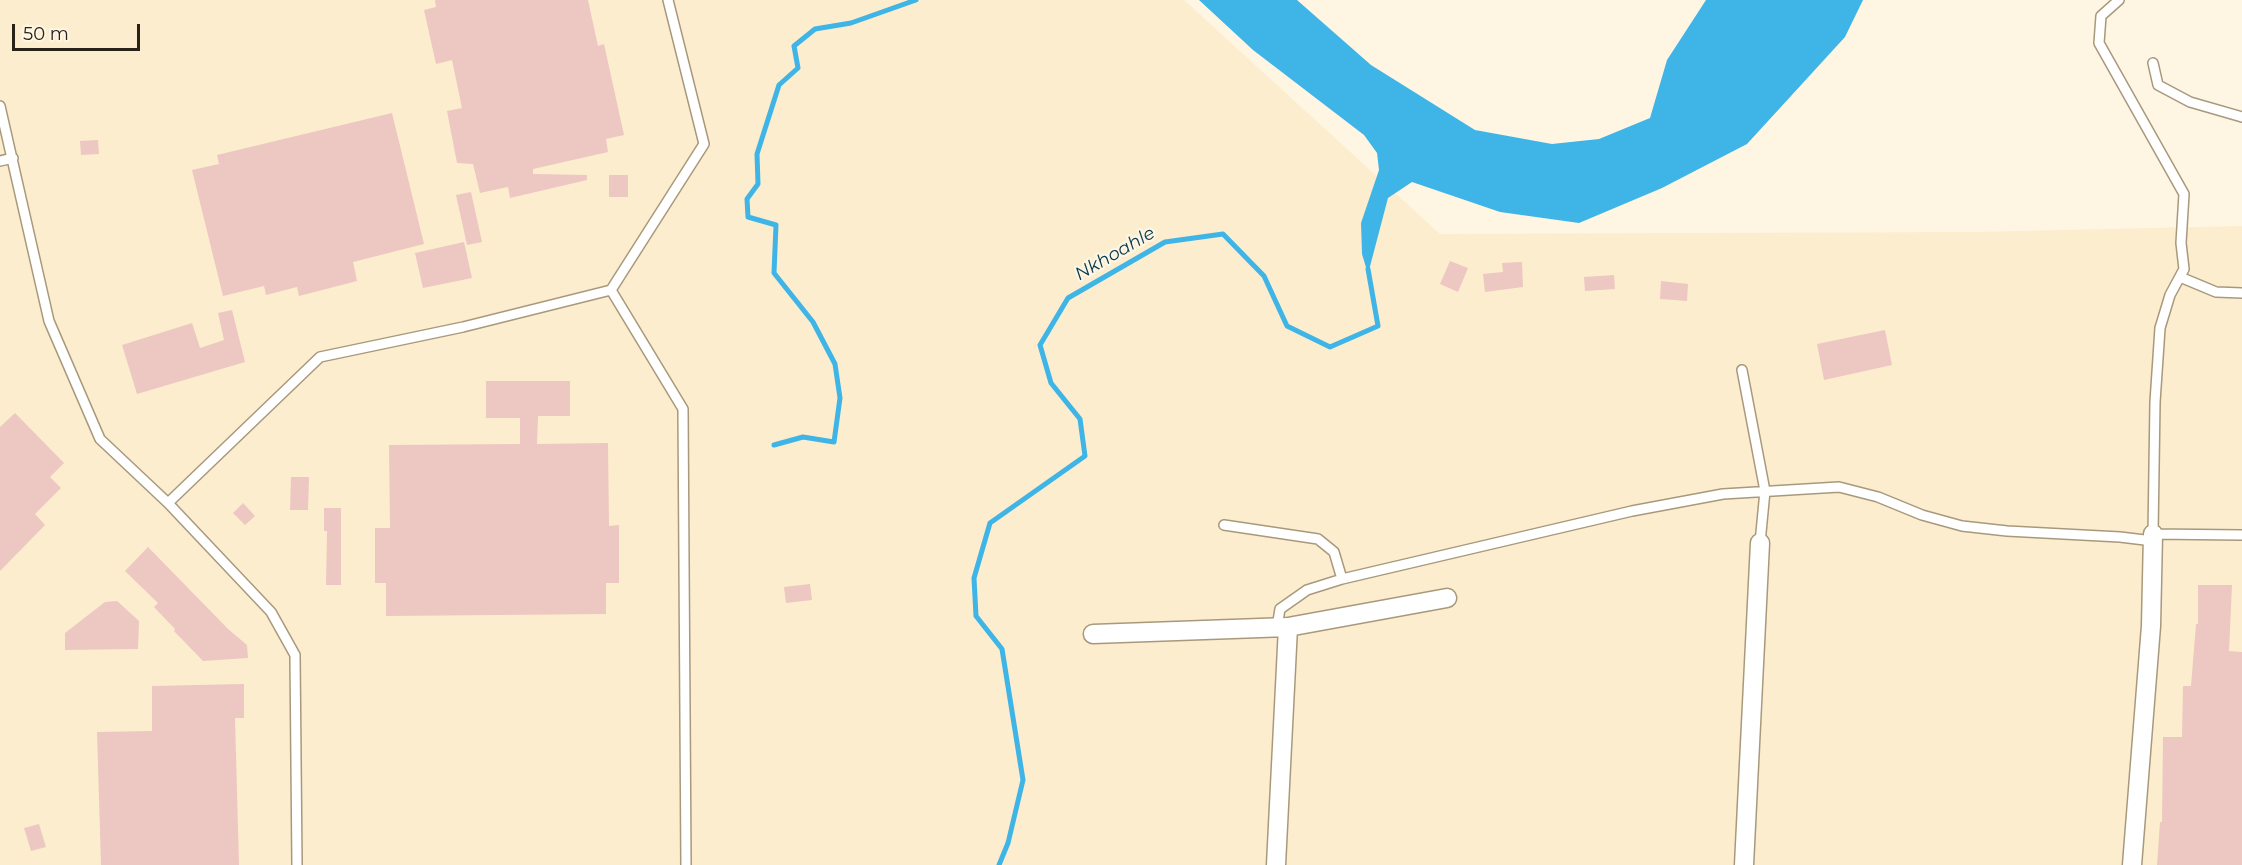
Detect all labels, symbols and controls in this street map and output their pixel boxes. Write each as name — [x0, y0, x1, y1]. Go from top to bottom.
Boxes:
scale bar — [15, 12, 142, 50]
text: 50 m — [23, 23, 69, 45]
water label: Nkhoahle — [1071, 222, 1159, 286]

